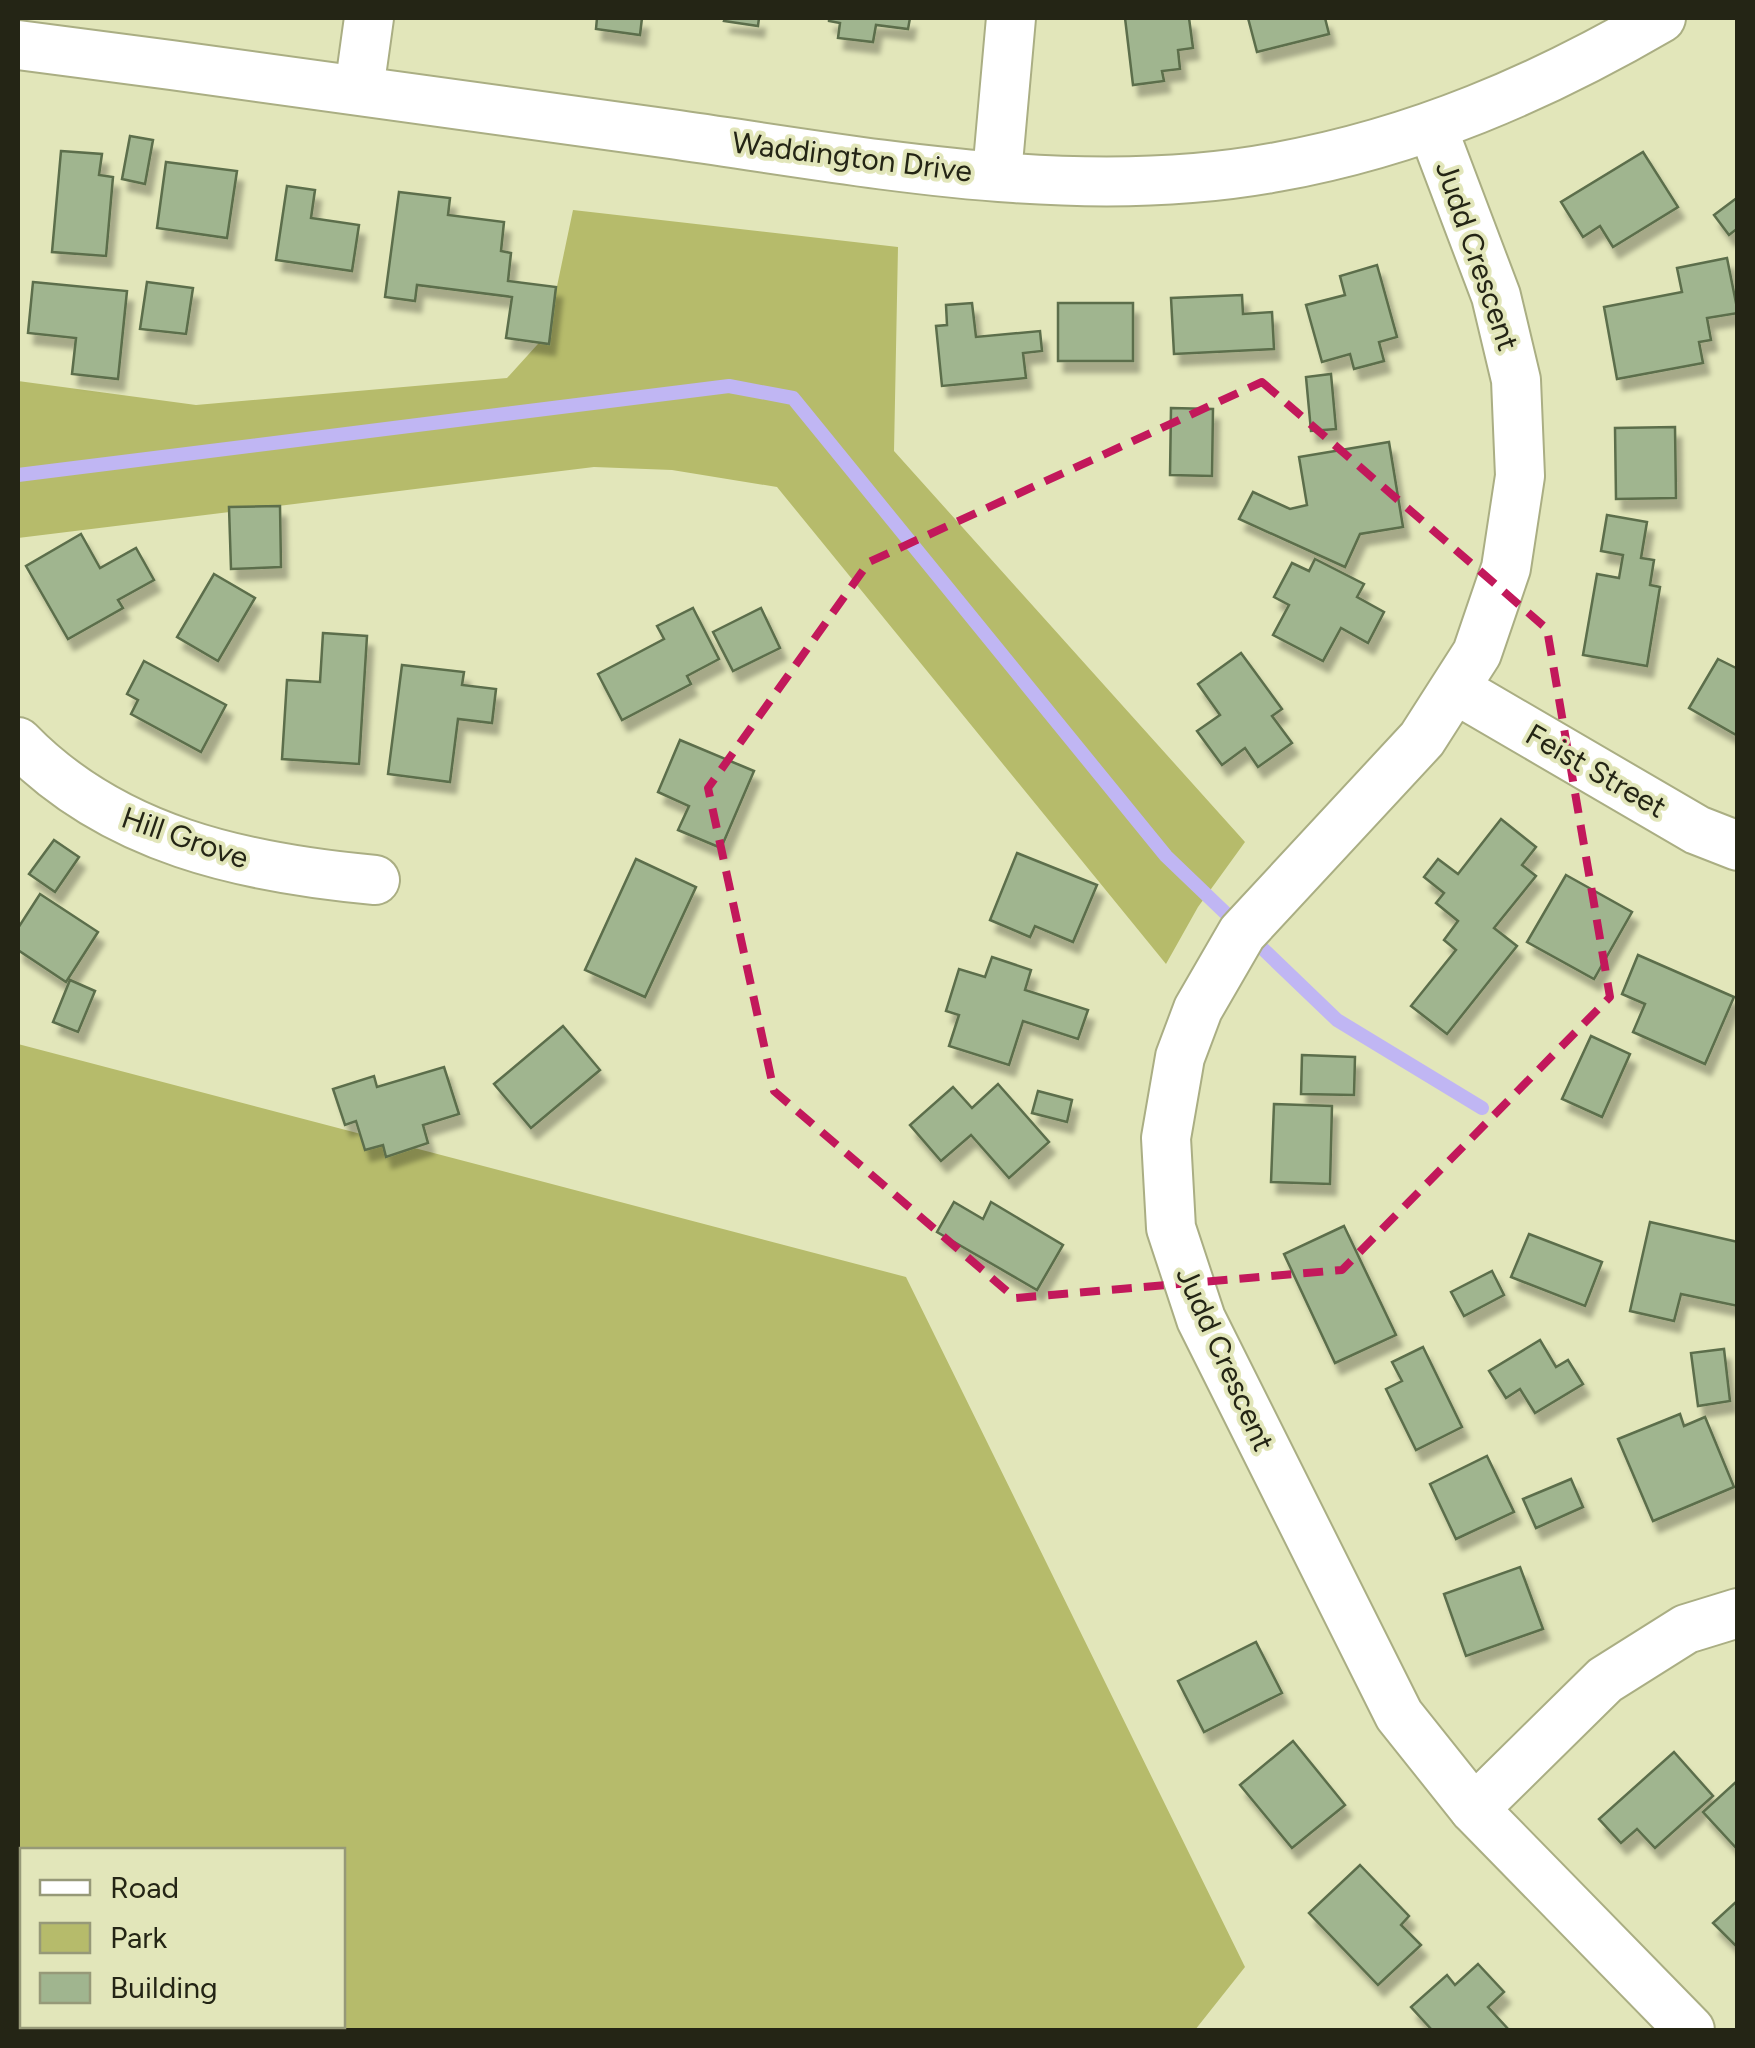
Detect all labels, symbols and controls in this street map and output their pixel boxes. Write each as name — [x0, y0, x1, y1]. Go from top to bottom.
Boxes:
street label: Waddington Drive — [730, 123, 974, 190]
street label: Judd Crescent — [1428, 156, 1527, 355]
street label: Feist Street — [1519, 715, 1673, 826]
street label: Hill Grove — [117, 799, 253, 876]
street label: Judd Crescent — [1168, 1261, 1283, 1457]
legend — [20, 1848, 345, 2028]
text: Road — [110, 1869, 179, 1906]
text: Park — [110, 1919, 168, 1956]
text: Building — [110, 1969, 218, 2006]

